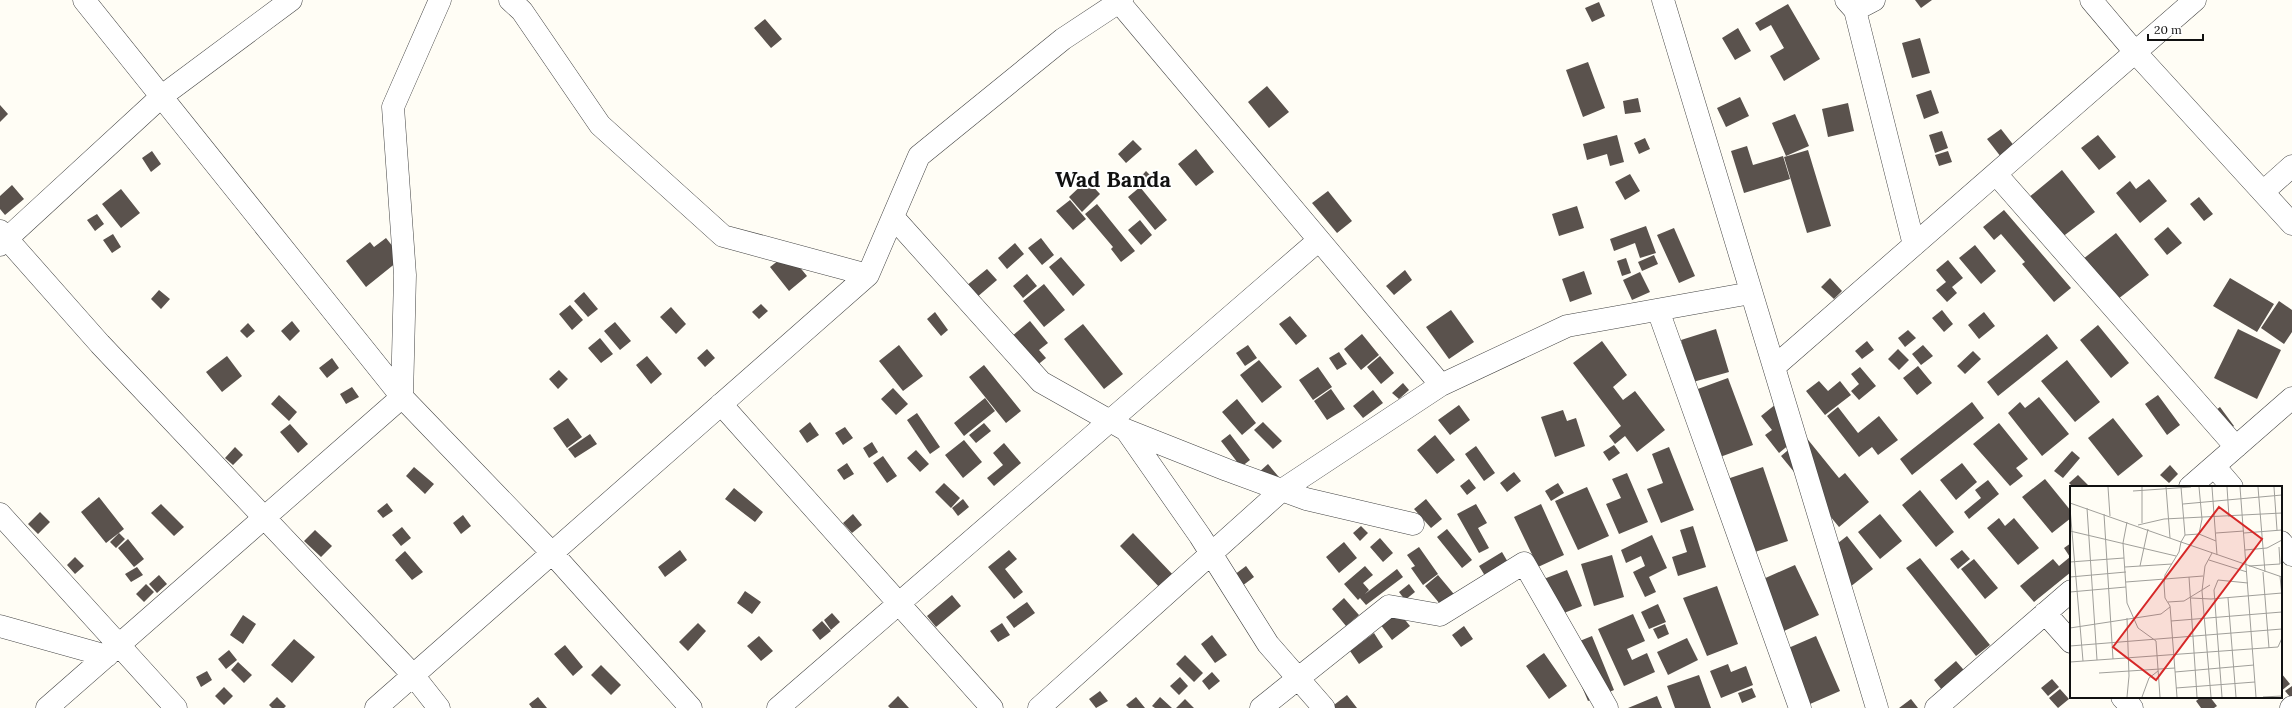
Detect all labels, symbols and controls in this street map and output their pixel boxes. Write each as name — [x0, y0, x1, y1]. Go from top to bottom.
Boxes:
scale bar — [2148, 16, 2203, 42]
text: 20 m — [2154, 22, 2182, 37]
district label: Wad Banda — [1055, 165, 1171, 193]
inset map — [2070, 486, 2282, 698]

